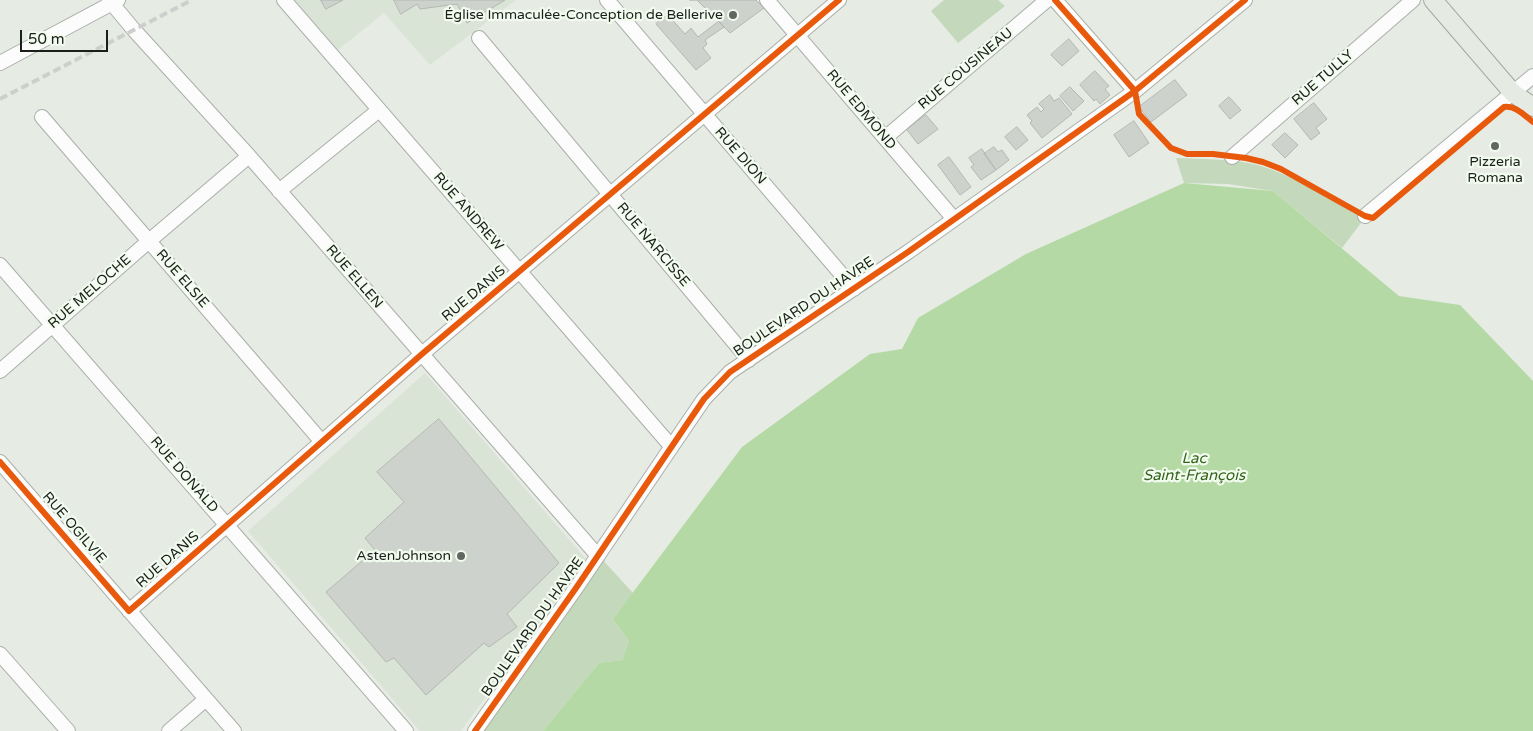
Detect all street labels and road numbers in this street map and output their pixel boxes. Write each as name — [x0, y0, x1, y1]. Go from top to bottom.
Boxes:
street label: RUE COUSINEAU — [915, 25, 1017, 113]
street label: RUE TULLY — [1289, 47, 1357, 109]
street label: RUE EDMOND — [823, 67, 899, 153]
street label: RUE DION — [711, 124, 769, 188]
street label: RUE ANDREW — [429, 169, 507, 255]
street label: RUE NARCISSE — [613, 199, 693, 291]
street label: RUE ELLEN — [322, 242, 386, 312]
street label: RUE ELSIE — [152, 246, 212, 312]
street label: RUE MELOCHE — [45, 251, 135, 333]
street label: BOULEVARD DU HAVRE — [730, 254, 878, 360]
street label: RUE DANIS — [439, 263, 509, 325]
street label: RUE DONALD — [146, 434, 222, 516]
street label: RUE OGILVIE — [38, 489, 110, 567]
street label: RUE DANIS — [133, 528, 203, 592]
street label: BOULEVARD DU HAVRE — [478, 554, 588, 700]

